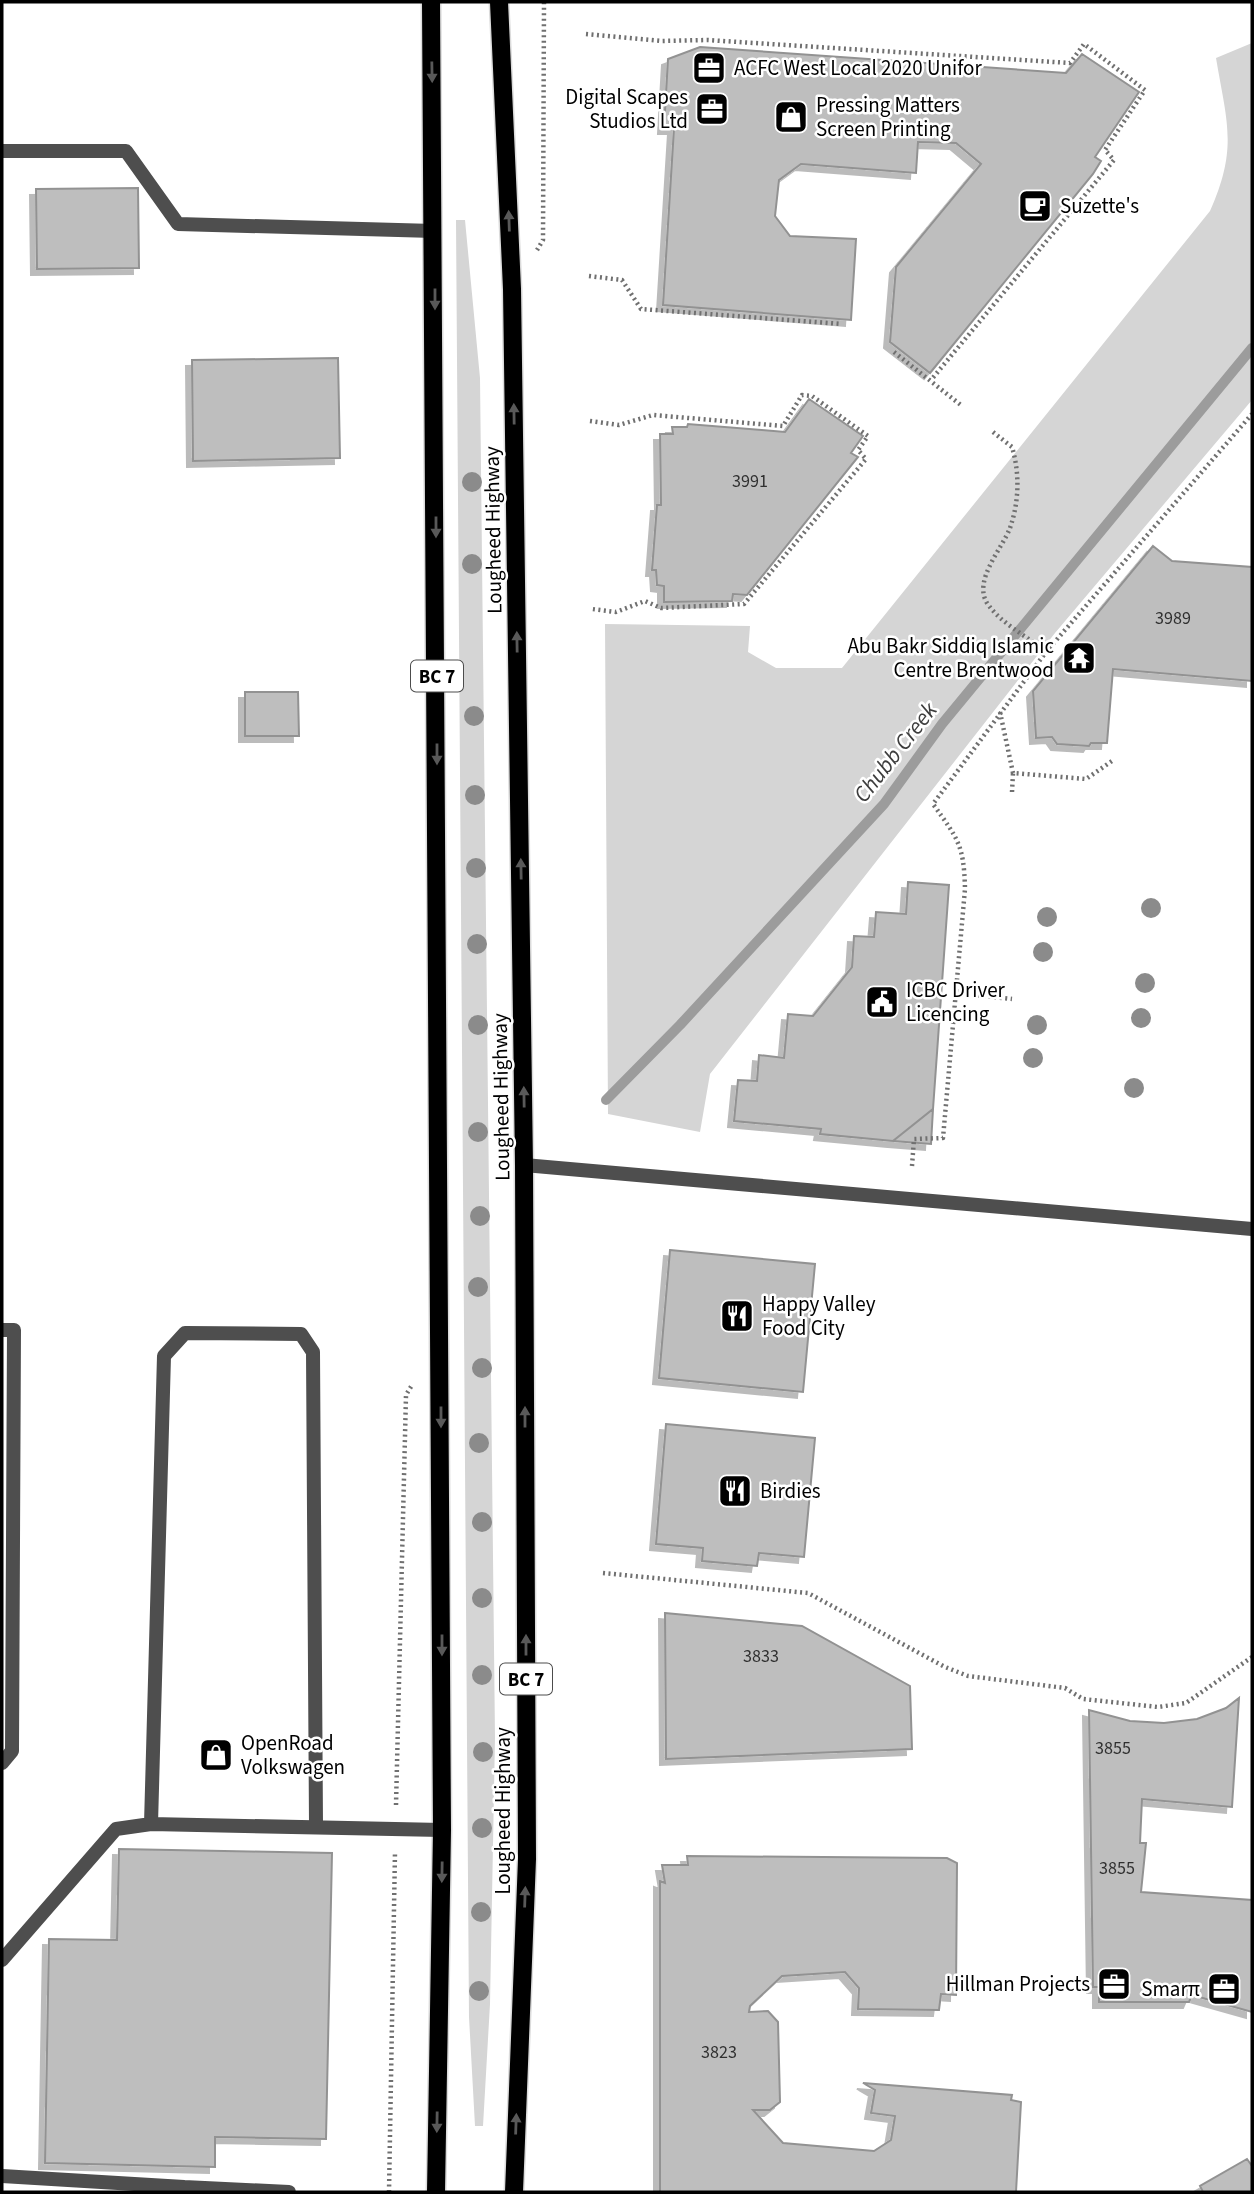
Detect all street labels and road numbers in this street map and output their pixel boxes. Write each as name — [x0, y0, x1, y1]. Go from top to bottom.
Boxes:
street label: Lougheed Highway — [477, 446, 509, 614]
road number: BC 7 — [411, 660, 463, 692]
street label: Lougheed Highway — [485, 1013, 517, 1181]
road number: BC 7 — [500, 1664, 552, 1694]
street label: Lougheed Highway — [488, 1727, 518, 1895]

